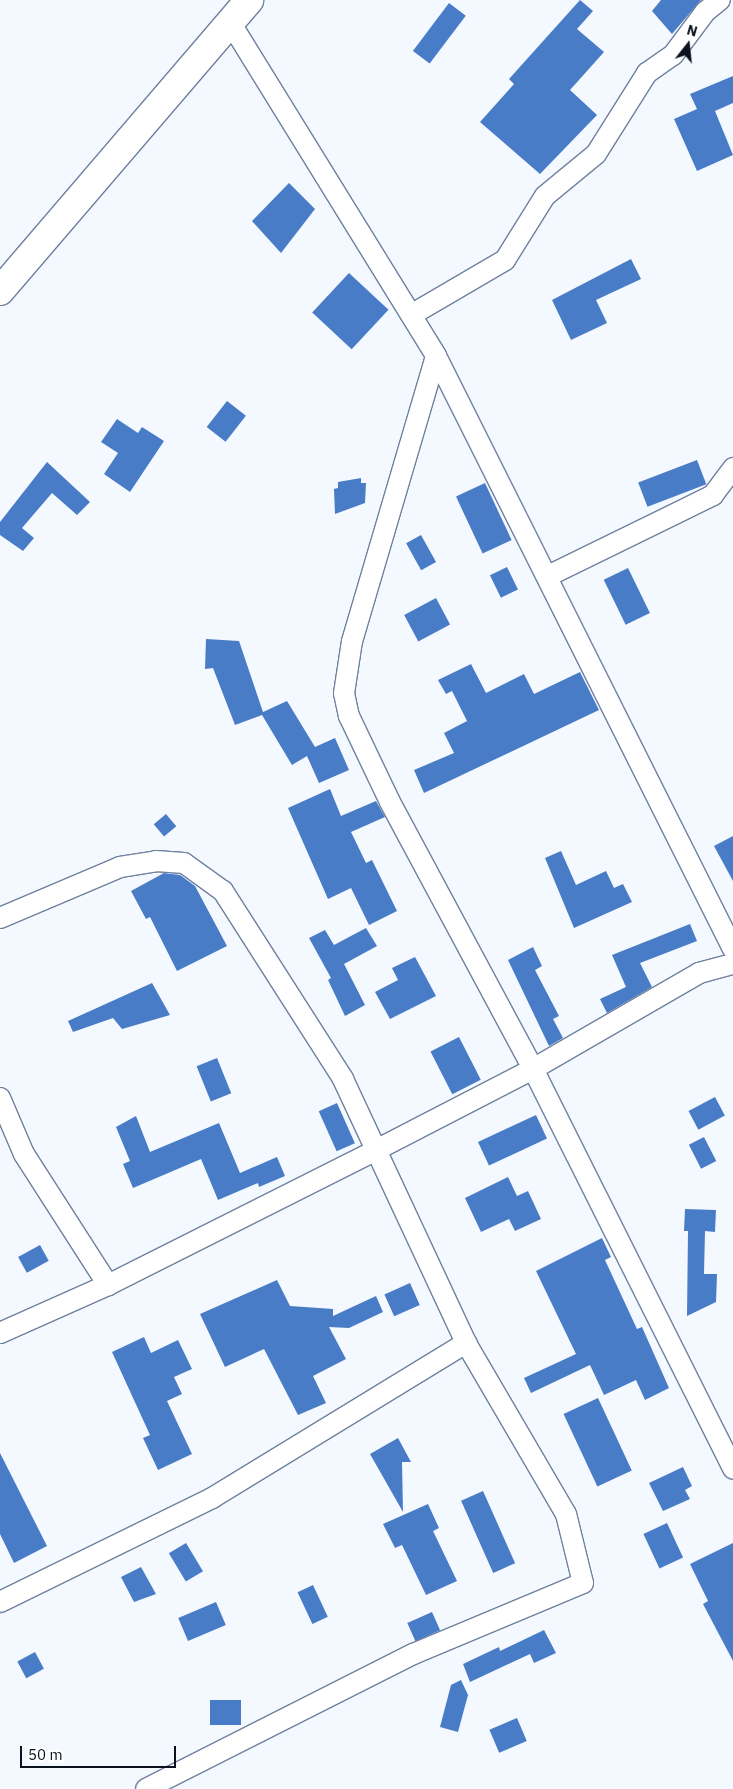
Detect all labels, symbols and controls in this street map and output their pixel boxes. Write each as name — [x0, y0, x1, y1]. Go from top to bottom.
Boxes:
north arrow — [663, 20, 713, 70]
text: N — [685, 21, 699, 41]
scale bar — [22, 1736, 179, 1768]
text: 50 m — [28, 1745, 63, 1764]

